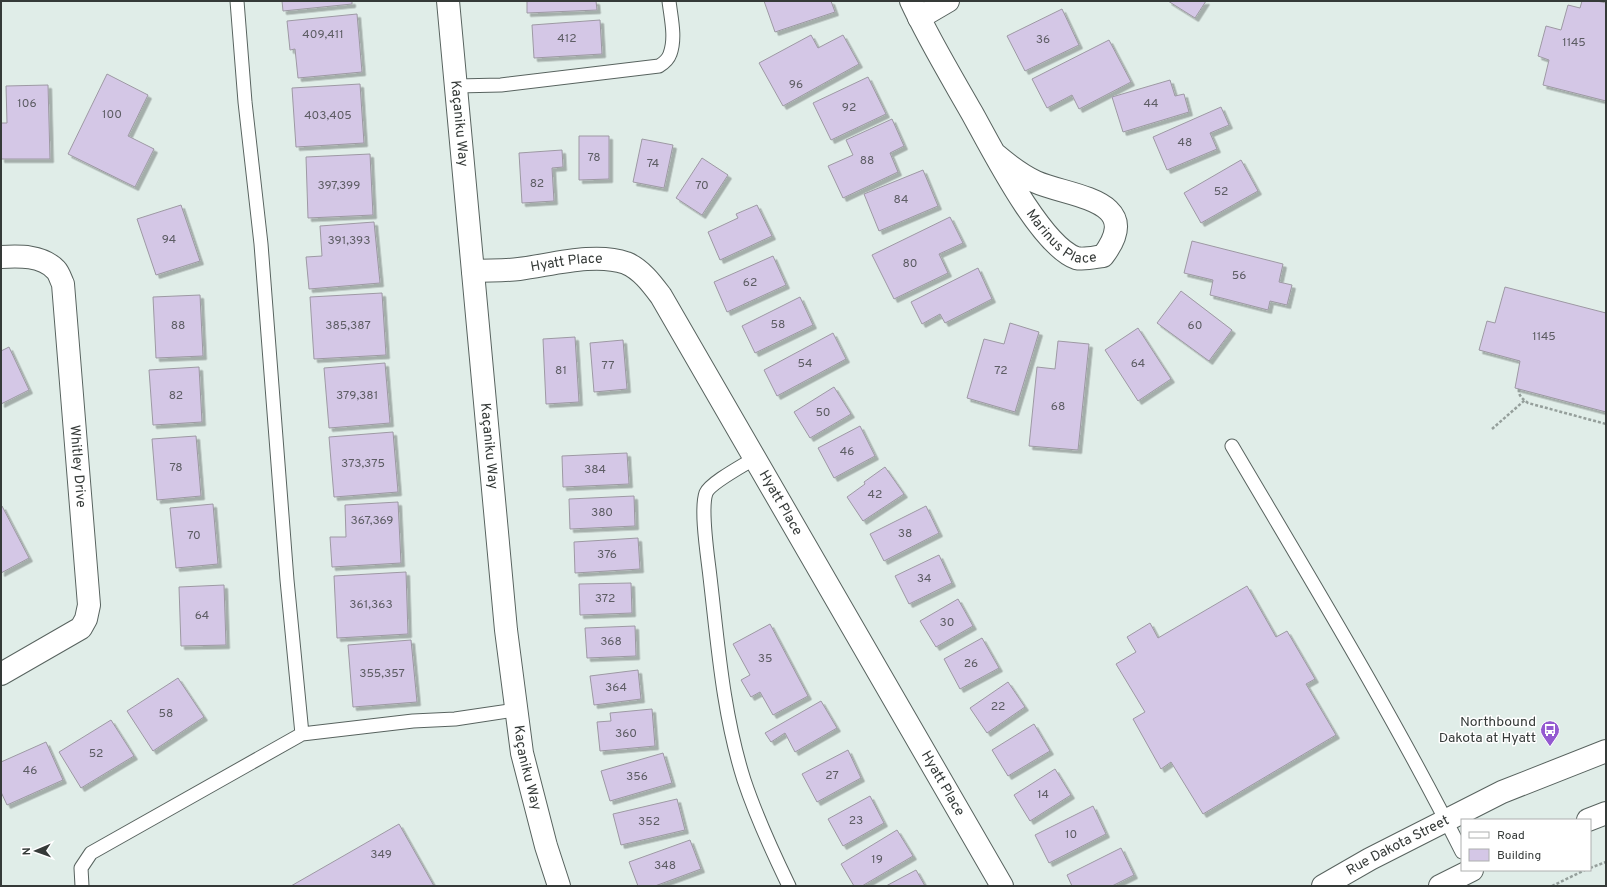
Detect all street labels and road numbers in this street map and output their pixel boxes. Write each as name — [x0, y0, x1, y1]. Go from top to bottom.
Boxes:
street label: Kaçaniku Way — [447, 79, 472, 167]
street label: Marinus Place — [1022, 206, 1098, 267]
street label: Hyatt Place — [529, 250, 603, 276]
street label: Kaçaniku Way — [477, 402, 501, 490]
street label: Whitley Drive — [66, 424, 90, 508]
street label: Hyatt Place — [755, 467, 806, 539]
street label: Kaçaniku Way — [510, 724, 545, 812]
street label: Hyatt Place — [917, 748, 968, 819]
street label: Rue Dakota Street — [1343, 812, 1452, 879]

